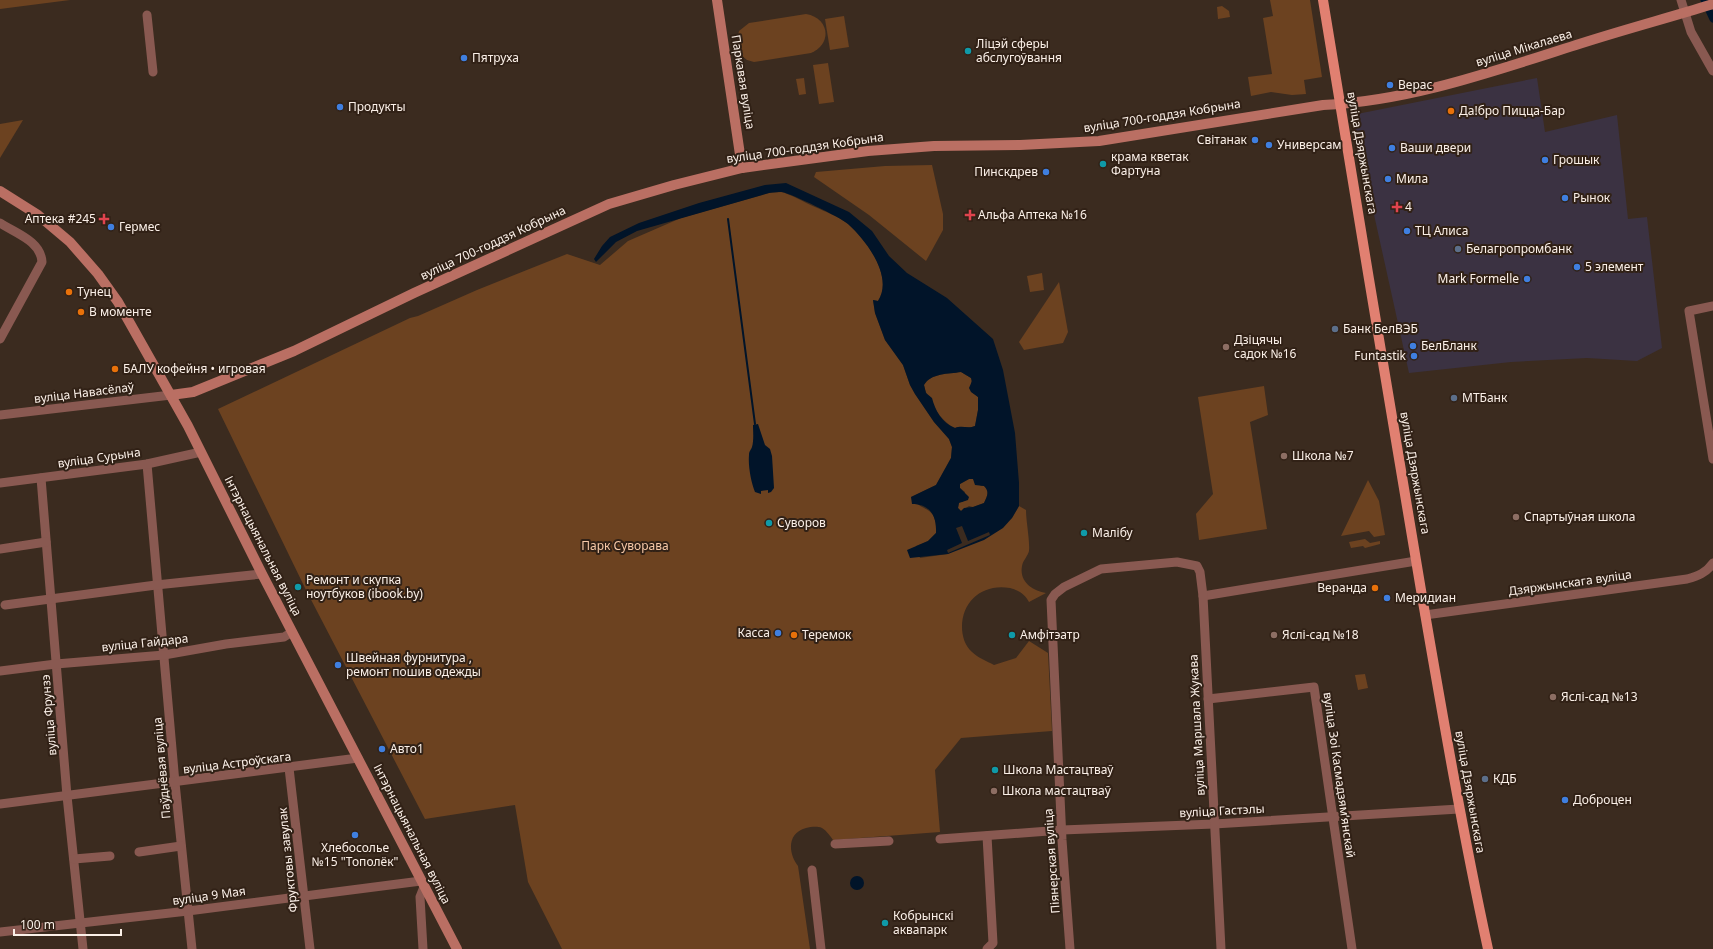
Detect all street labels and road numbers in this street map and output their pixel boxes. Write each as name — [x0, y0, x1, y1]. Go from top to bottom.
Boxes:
street label: вуліца Мікалаева — [1474, 25, 1574, 70]
street label: Паркавая вуліца — [728, 33, 759, 130]
street label: вуліца Дзяржынскага — [1343, 90, 1382, 216]
street label: вуліца 700-годдзя Кобрына — [1082, 95, 1242, 136]
street label: вуліца 700-годдзя Кобрына — [725, 128, 885, 167]
street label: вуліца 700-годдзя Кобрына — [417, 201, 568, 284]
street label: вуліца Навасёлаў — [33, 378, 136, 407]
street label: вуліца Дзяржынскага — [1396, 410, 1435, 536]
street label: вуліца Сурына — [56, 443, 142, 472]
street label: Інтэрнацыянальная вуліца — [221, 473, 306, 619]
street label: Дзяржынскага вуліца — [1507, 565, 1633, 600]
street label: вуліца Гайдара — [101, 629, 189, 656]
street label: вуліца Маршала Жукава — [1184, 654, 1209, 796]
street label: вуліца Фрунзэ — [36, 674, 61, 756]
street label: вуліца Зоі Касмадзямʼянскай — [1319, 691, 1360, 859]
street label: Паўднёвая вуліца — [149, 717, 174, 820]
street label: вуліца Дзяржынскага — [1451, 729, 1490, 855]
street label: вуліца Астроўскага — [182, 747, 292, 778]
street label: Інтэрнацыянальная вуліца — [370, 761, 455, 907]
street label: вуліца Гастэлы — [1179, 800, 1265, 821]
street label: Фруктовы завулак — [273, 806, 301, 913]
street label: Піянерская вуліца — [1039, 808, 1064, 914]
street label: вуліца 9 Мая — [171, 882, 247, 909]

